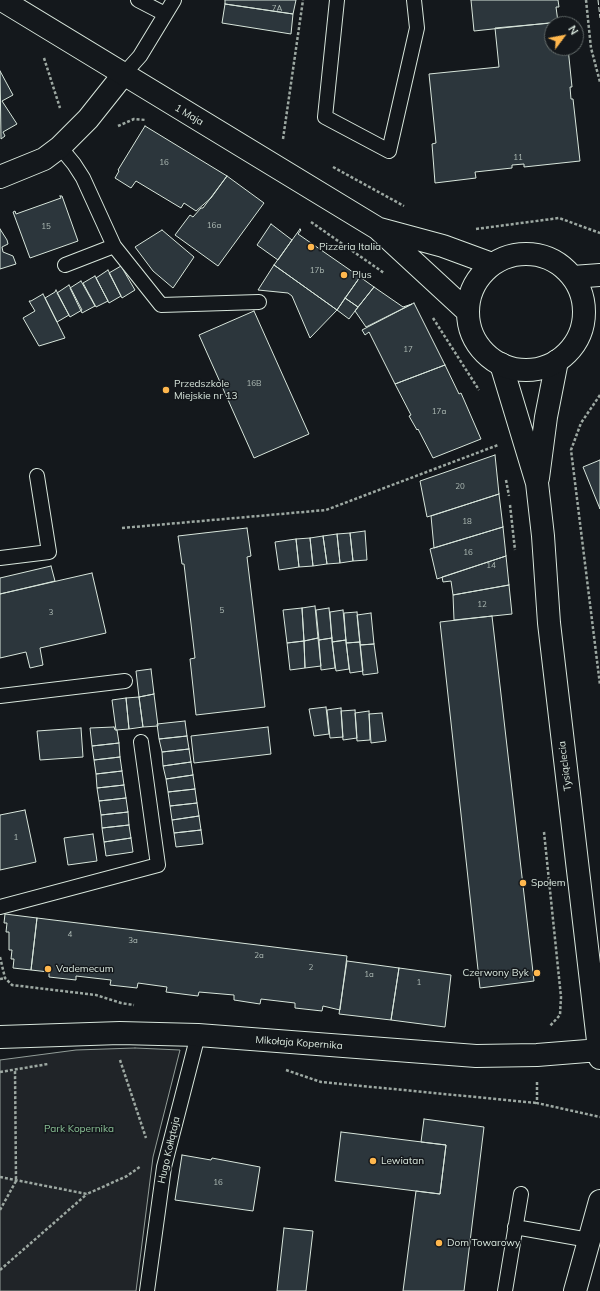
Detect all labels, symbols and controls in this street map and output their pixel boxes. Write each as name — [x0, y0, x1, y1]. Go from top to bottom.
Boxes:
house number: 7A — [272, 4, 282, 14]
north arrow — [544, 16, 584, 56]
text: N — [565, 23, 581, 37]
street label: 1 Maja — [172, 102, 206, 128]
house number: 11 — [513, 153, 523, 163]
house number: 16 — [159, 158, 169, 168]
house number: 16a — [207, 221, 221, 231]
house number: 15 — [41, 222, 51, 232]
place label: Pizzeria Italia — [319, 241, 381, 253]
marker: Pizzeria Italia — [306, 242, 316, 252]
house number: 17b — [310, 266, 324, 276]
place label: Plus — [352, 269, 372, 281]
marker: Plus — [339, 270, 349, 280]
house number: 17 — [403, 345, 413, 355]
place label: Przedszkole Miejskie nr 13 — [174, 378, 237, 402]
house number: 16B — [246, 379, 262, 389]
marker: Przedszkole Miejskie nr 13 — [161, 385, 171, 395]
house number: 17a — [432, 407, 446, 417]
house number: 20 — [455, 482, 465, 492]
house number: 18 — [462, 517, 472, 527]
house number: 16 — [463, 548, 473, 558]
house number: 14 — [486, 561, 496, 571]
house number: 12 — [477, 600, 487, 610]
house number: 5 — [220, 606, 224, 616]
house number: 3 — [49, 608, 53, 618]
street label: Tysiąclecia — [556, 740, 574, 792]
house number: 1 — [14, 833, 18, 843]
place label: Społem — [531, 877, 566, 889]
marker: Społem — [518, 878, 528, 888]
house number: 4 — [68, 930, 72, 940]
house number: 3a — [128, 936, 138, 946]
house number: 2a — [254, 951, 264, 961]
place label: Vademecum — [56, 963, 114, 975]
house number: 2 — [309, 963, 313, 973]
marker: Vademecum — [43, 964, 53, 974]
place label: Czerwony Byk — [463, 967, 529, 979]
marker: Czerwony Byk — [532, 968, 542, 978]
house number: 1a — [364, 970, 374, 980]
house number: 1 — [417, 978, 421, 988]
street label: Mikołaja Kopernika — [255, 1034, 343, 1052]
street label: Hugo Kołłątaja — [155, 1115, 183, 1185]
park label: Park Kopernika — [44, 1123, 114, 1135]
place label: Lewiatan — [381, 1155, 424, 1167]
marker: Lewiatan — [368, 1156, 378, 1166]
house number: 16 — [213, 1178, 223, 1188]
place label: Dom Towarowy — [447, 1237, 520, 1249]
marker: Dom Towarowy — [434, 1238, 444, 1248]

